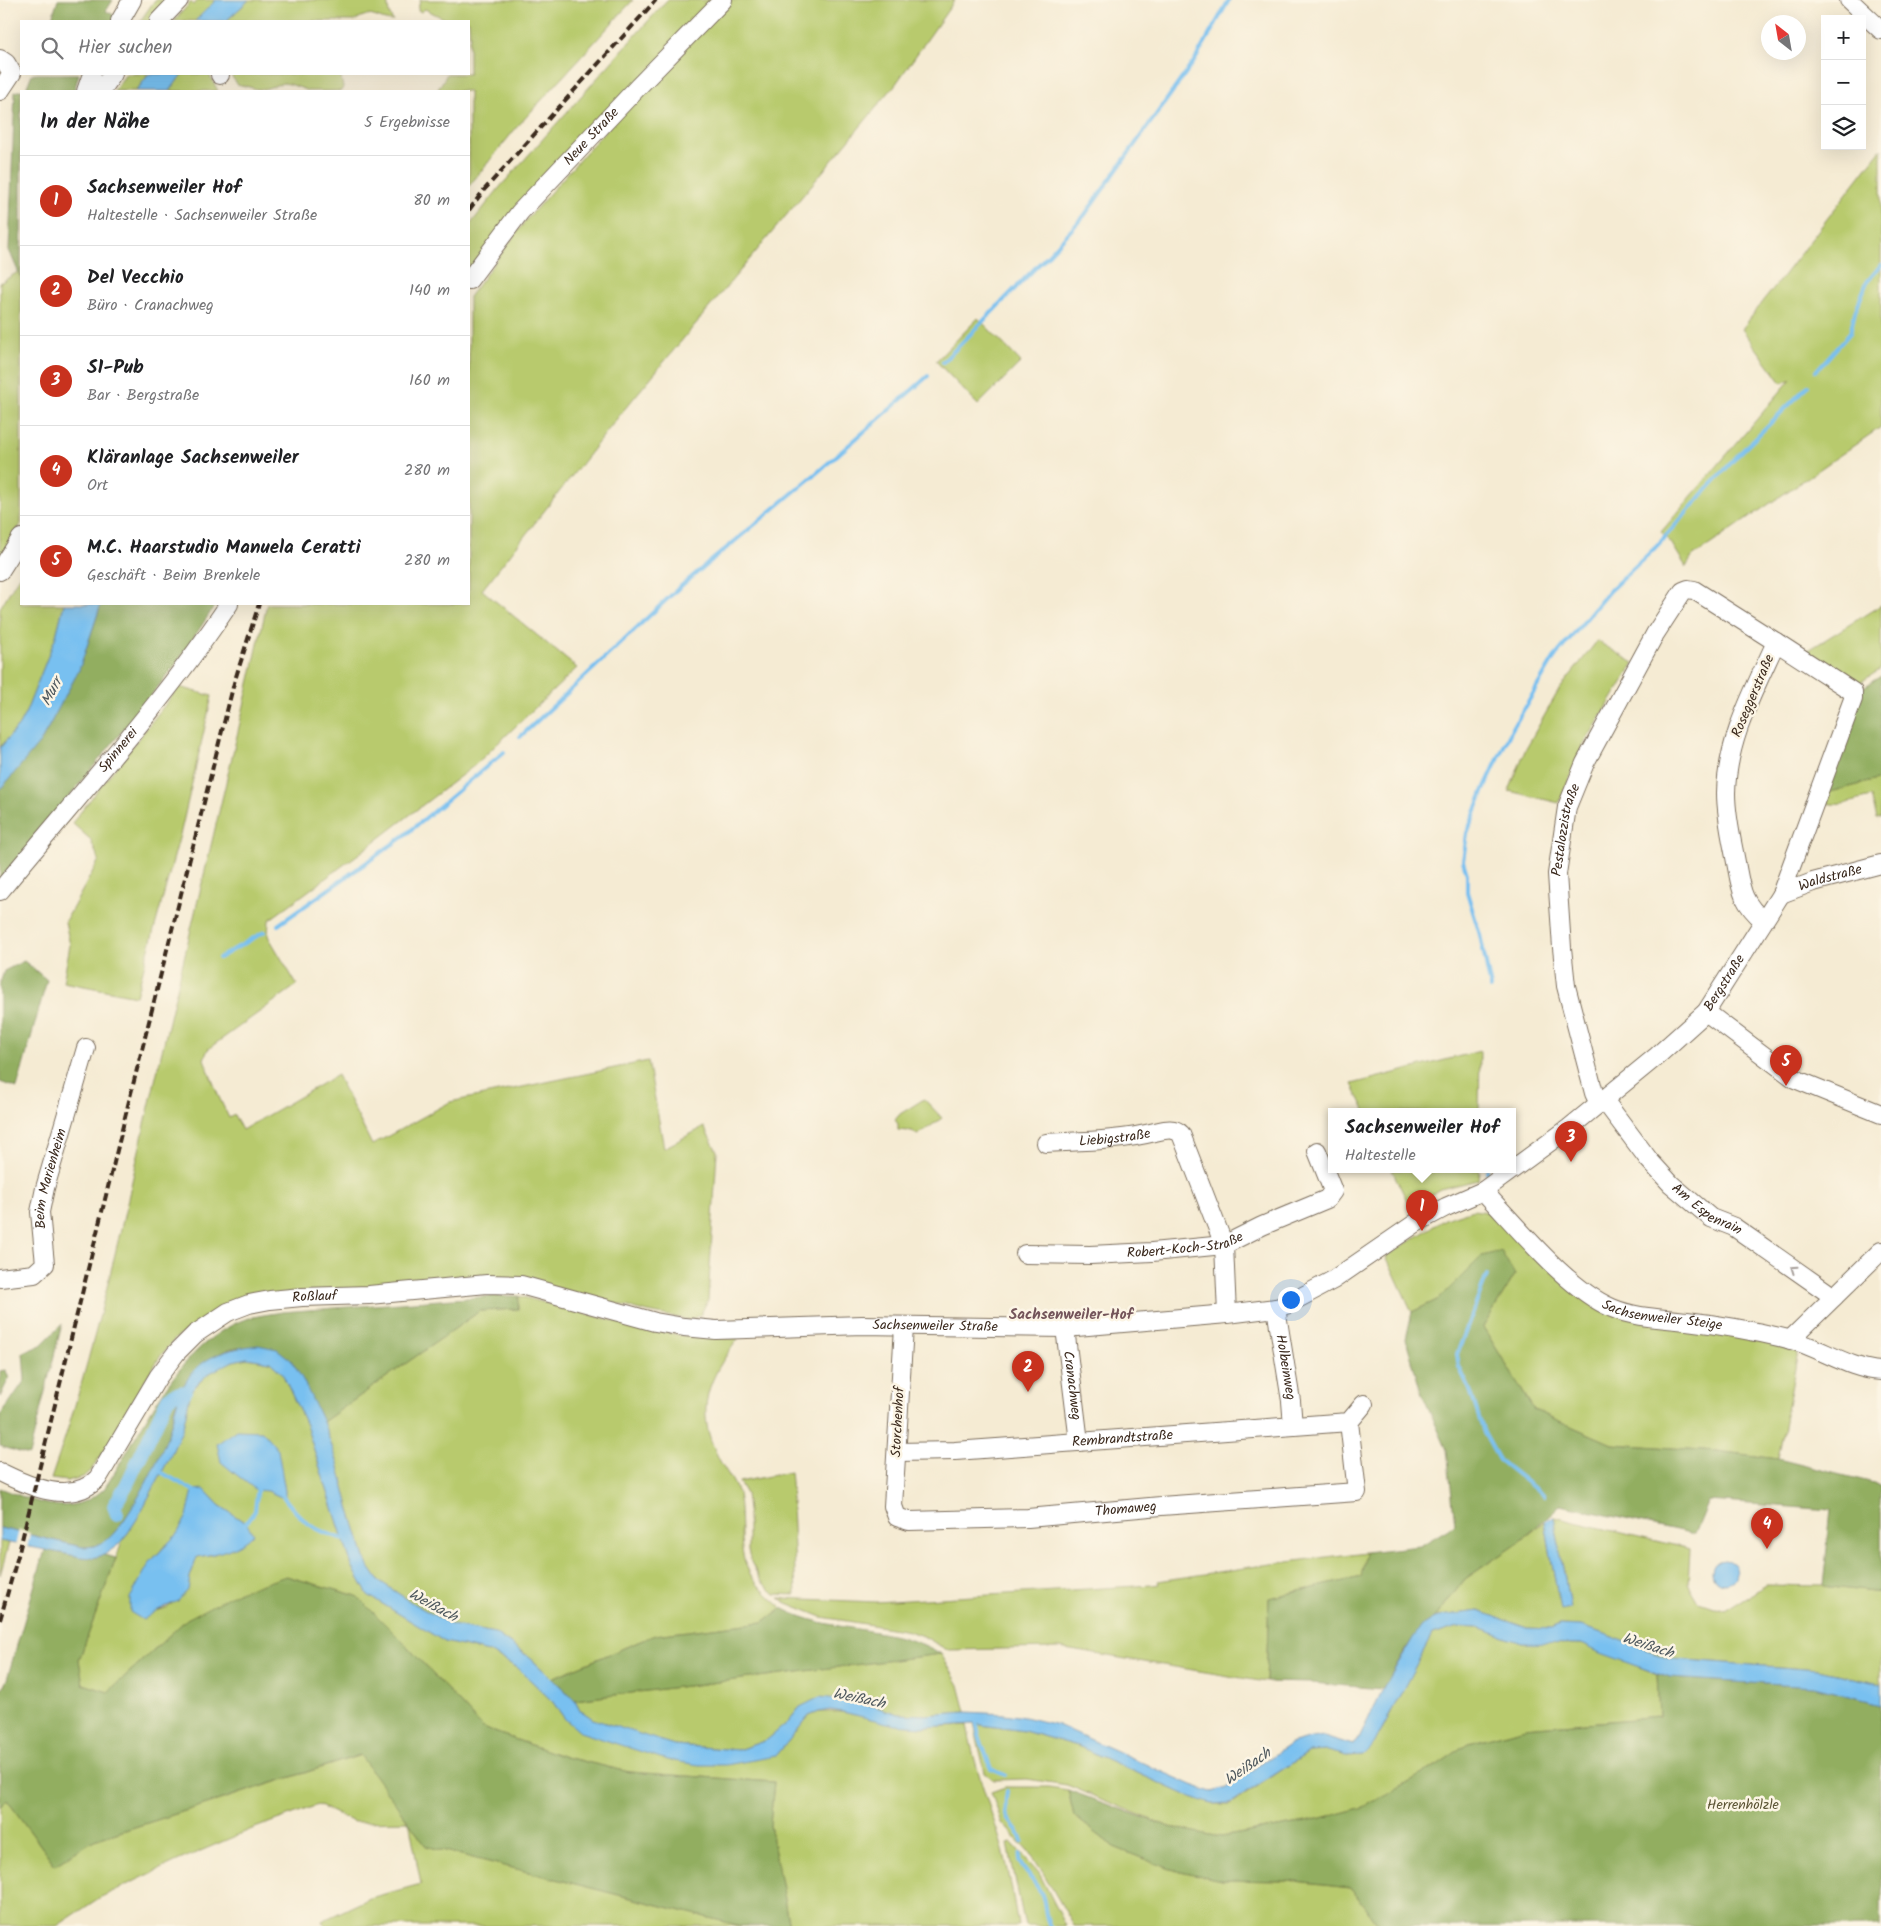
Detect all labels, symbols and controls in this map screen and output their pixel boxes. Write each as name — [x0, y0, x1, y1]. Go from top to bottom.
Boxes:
north arrow — [1761, 15, 1806, 60]
map controls — [1821, 15, 1866, 150]
button: + — [1821, 15, 1866, 60]
search box — [20, 20, 470, 75]
text: Hier suchen — [78, 33, 172, 63]
icon: search — [38, 34, 66, 62]
button: − — [1821, 60, 1866, 105]
street label: Neue Straße — [558, 102, 625, 170]
button: layers — [1821, 105, 1866, 150]
text: In der Nähe — [40, 106, 150, 139]
text: 5 Ergebnisse — [364, 110, 450, 135]
text: Sachsenweiler Hof — [87, 173, 241, 203]
text: 1 — [54, 188, 58, 213]
text: 80 m — [413, 188, 450, 213]
text: Haltestelle · Sachsenweiler Straße — [87, 203, 317, 228]
text: Del Vecchio — [87, 263, 184, 293]
text: 2 — [51, 278, 61, 303]
text: 140 m — [409, 278, 450, 303]
text: Büro · Cranachweg — [87, 293, 214, 318]
text: S1-Pub — [87, 353, 144, 383]
text: 3 — [52, 368, 60, 393]
text: 160 m — [409, 368, 450, 393]
text: Bar · Bergstraße — [87, 383, 199, 408]
text: Kläranlage Sachsenweiler — [87, 443, 299, 473]
text: 4 — [52, 458, 60, 483]
text: 280 m — [404, 458, 450, 483]
text: Ort — [87, 473, 108, 498]
text: M.C. Haarstudio Manuela Ceratti — [87, 533, 361, 563]
text: 5 — [52, 548, 60, 573]
text: 280 m — [404, 548, 450, 573]
text: Geschäft · Beim Brenkele — [87, 563, 260, 588]
street label: Roseggerstraße — [1726, 651, 1781, 741]
water label: Murr — [35, 671, 71, 710]
street label: Spinnerei — [93, 722, 144, 777]
street label: Pestalozzistraße — [1546, 780, 1587, 878]
street label: Waldstraße — [1795, 858, 1865, 897]
street label: Bergstraße — [1698, 950, 1751, 1016]
pin: 5 — [1770, 1045, 1802, 1086]
popup — [1328, 1108, 1516, 1173]
text: Sachsenweiler Hof — [1345, 1113, 1499, 1143]
pin: 3 — [1555, 1121, 1587, 1162]
street label: Liebigstraße — [1079, 1122, 1153, 1152]
street label: Beim Marienheim — [29, 1126, 73, 1230]
text: Haltestelle — [1345, 1143, 1416, 1168]
street label: Am Espenrain — [1667, 1178, 1747, 1241]
pin: 1 — [1406, 1190, 1438, 1231]
street label: Robert-Koch-Straße — [1126, 1226, 1248, 1264]
one-way arrow — [1790, 1266, 1799, 1275]
street label: Roßlauf — [291, 1285, 339, 1309]
your location — [1278, 1287, 1304, 1313]
street label: Sachsenweiler Steige — [1598, 1294, 1724, 1337]
district label: Sachsenweiler-Hof — [1009, 1303, 1134, 1327]
street label: Sachsenweiler Straße — [872, 1314, 999, 1338]
street label: Holbeinweg — [1269, 1333, 1302, 1402]
street label: Cranachweg — [1057, 1350, 1087, 1422]
pin: 2 — [1012, 1351, 1044, 1392]
street label: Storchenhof — [885, 1385, 911, 1458]
street label: Rembrandtstraße — [1071, 1424, 1175, 1453]
street label: Thomaweg — [1094, 1495, 1157, 1523]
pin: 4 — [1751, 1508, 1783, 1549]
water label: Weißach — [404, 1583, 464, 1630]
water label: Weißach — [1619, 1626, 1679, 1666]
water label: Weißach — [831, 1682, 889, 1717]
water label: Weißach — [1220, 1741, 1278, 1792]
park label: Herrenhölzle — [1707, 1794, 1780, 1816]

